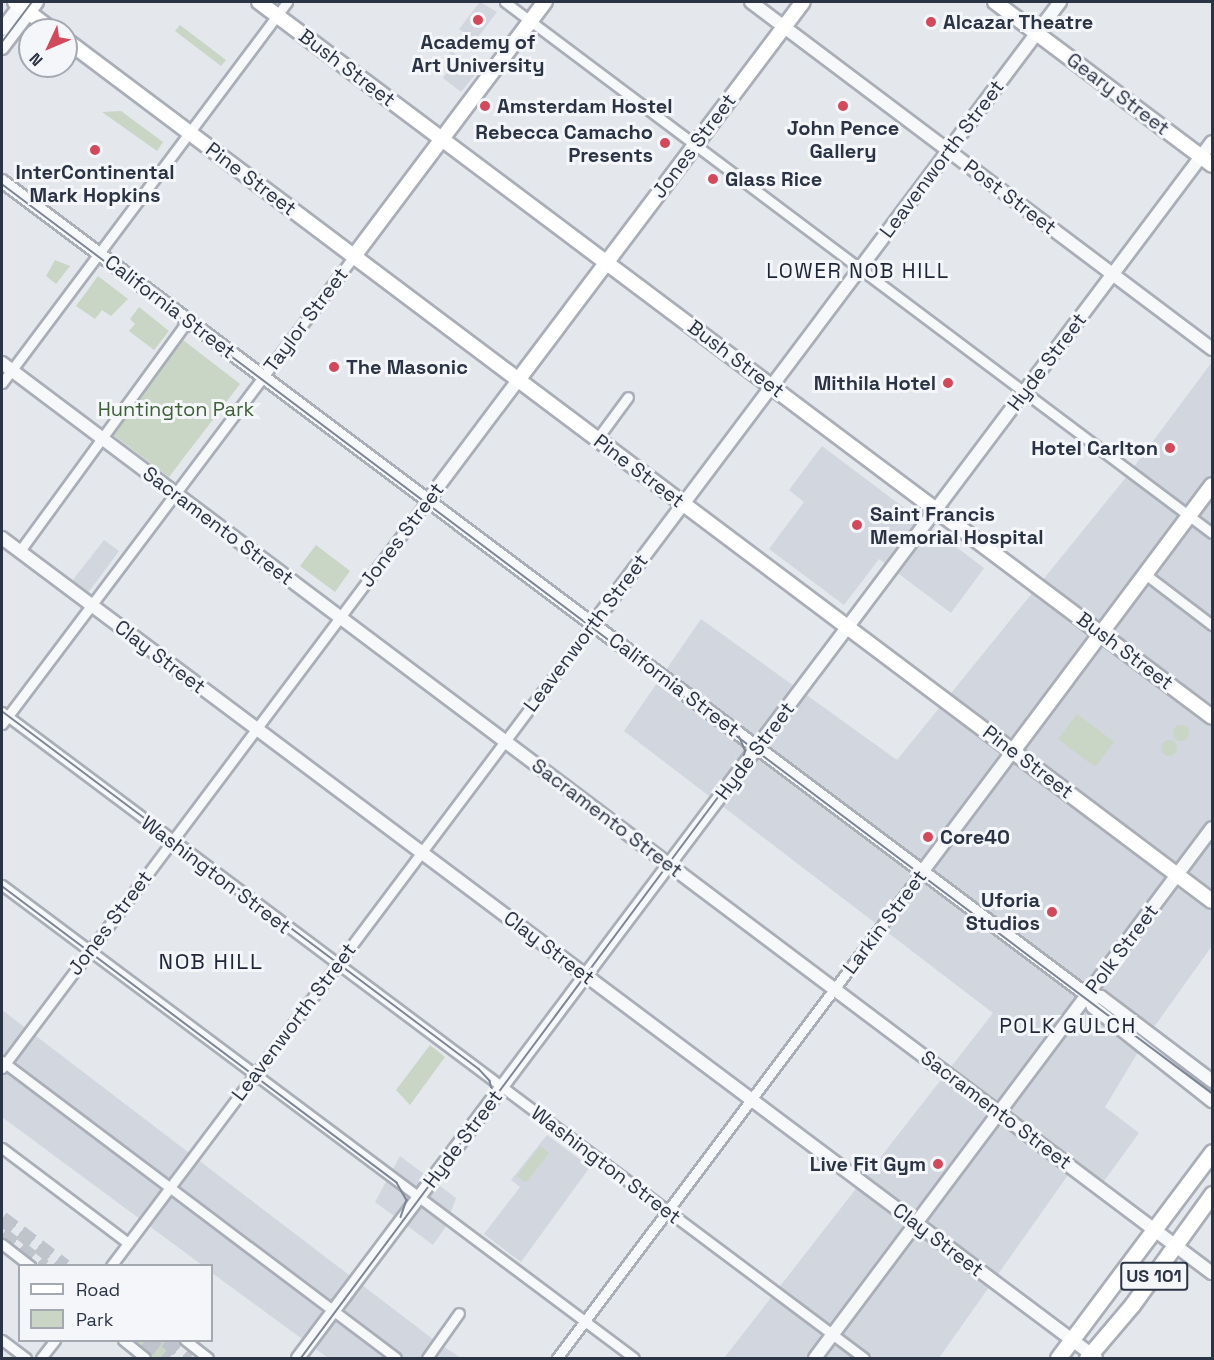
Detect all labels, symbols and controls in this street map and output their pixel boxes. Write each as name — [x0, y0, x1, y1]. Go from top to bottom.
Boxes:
place label: Alcazar Theatre — [943, 10, 1094, 34]
marker: Academy of Art University — [471, 13, 485, 27]
marker: Alcazar Theatre — [924, 15, 938, 29]
north arrow — [18, 18, 78, 78]
street label: Bush Street — [294, 24, 400, 112]
place label: Academy of Art University — [411, 30, 545, 77]
text: N — [25, 48, 47, 71]
street label: Geary Street — [1062, 48, 1174, 140]
street label: Leavenworth Street — [875, 75, 1009, 243]
street label: Jones Street — [647, 89, 741, 203]
place label: Amsterdam Hostel — [497, 94, 673, 118]
marker: Amsterdam Hostel — [478, 99, 492, 113]
marker: John Pence Gallery — [836, 99, 850, 113]
place label: John Pence Gallery — [787, 116, 899, 163]
place label: Rebecca Camacho Presents — [475, 120, 653, 167]
marker: Rebecca Camacho Presents — [658, 136, 672, 150]
street label: Pine Street — [201, 137, 301, 221]
marker: InterContinental Mark Hopkins — [88, 143, 102, 157]
street label: Post Street — [959, 154, 1061, 240]
place label: InterContinental Mark Hopkins — [15, 160, 175, 207]
place label: Glass Rice — [725, 167, 822, 191]
marker: Glass Rice — [706, 172, 720, 186]
street label: California Street — [100, 250, 240, 364]
district label: LOWER NOB HILL — [766, 258, 950, 284]
street label: Taylor Street — [259, 263, 353, 377]
street label: Hyde Street — [1002, 308, 1092, 416]
street label: Bush Street — [683, 315, 789, 403]
place label: The Masonic — [346, 355, 468, 379]
marker: The Masonic — [327, 360, 341, 374]
place label: Mithila Hotel — [814, 371, 936, 395]
marker: Mithila Hotel — [941, 376, 955, 390]
park label: Huntington Park — [98, 397, 254, 421]
street label: Pine Street — [589, 429, 689, 513]
place label: Hotel Carlton — [1031, 436, 1158, 460]
marker: Hotel Carlton — [1163, 441, 1177, 455]
street label: Sacramento Street — [138, 461, 298, 591]
street label: Jones Street — [355, 478, 449, 592]
place label: Saint Francis Memorial Hospital — [870, 502, 1044, 549]
marker: Saint Francis Memorial Hospital — [848, 516, 866, 534]
street label: Leavenworth Street — [519, 549, 653, 717]
street label: Bush Street — [1072, 607, 1178, 695]
street label: Clay Street — [110, 615, 210, 699]
street label: California Street — [604, 628, 744, 742]
street label: Hyde Street — [710, 697, 800, 805]
street label: Pine Street — [978, 720, 1078, 804]
street label: Sacramento Street — [527, 753, 687, 883]
street label: Washington Street — [136, 811, 296, 939]
place label: Core40 — [940, 825, 1010, 849]
marker: Core40 — [921, 830, 935, 844]
street label: Larkin Street — [838, 865, 932, 979]
street label: Jones Street — [63, 866, 157, 980]
place label: Uforia Studios — [966, 888, 1040, 935]
street label: Polk Street — [1081, 899, 1163, 999]
marker: Uforia Studios — [1045, 905, 1059, 919]
street label: Clay Street — [499, 906, 599, 990]
street label: Leavenworth Street — [227, 938, 361, 1106]
district label: NOB HILL — [159, 949, 263, 975]
district label: POLK GULCH — [999, 1013, 1137, 1039]
street label: Sacramento Street — [916, 1045, 1076, 1175]
street label: Hyde Street — [418, 1085, 508, 1193]
street label: Washington Street — [526, 1101, 686, 1229]
place label: Live Fit Gym — [810, 1152, 926, 1176]
marker: Live Fit Gym — [931, 1157, 945, 1171]
street label: Clay Street — [888, 1198, 988, 1282]
road number: US 101 — [1120, 1261, 1188, 1291]
legend — [18, 1264, 213, 1342]
text: Road — [76, 1278, 120, 1301]
text: Park — [76, 1308, 113, 1331]

